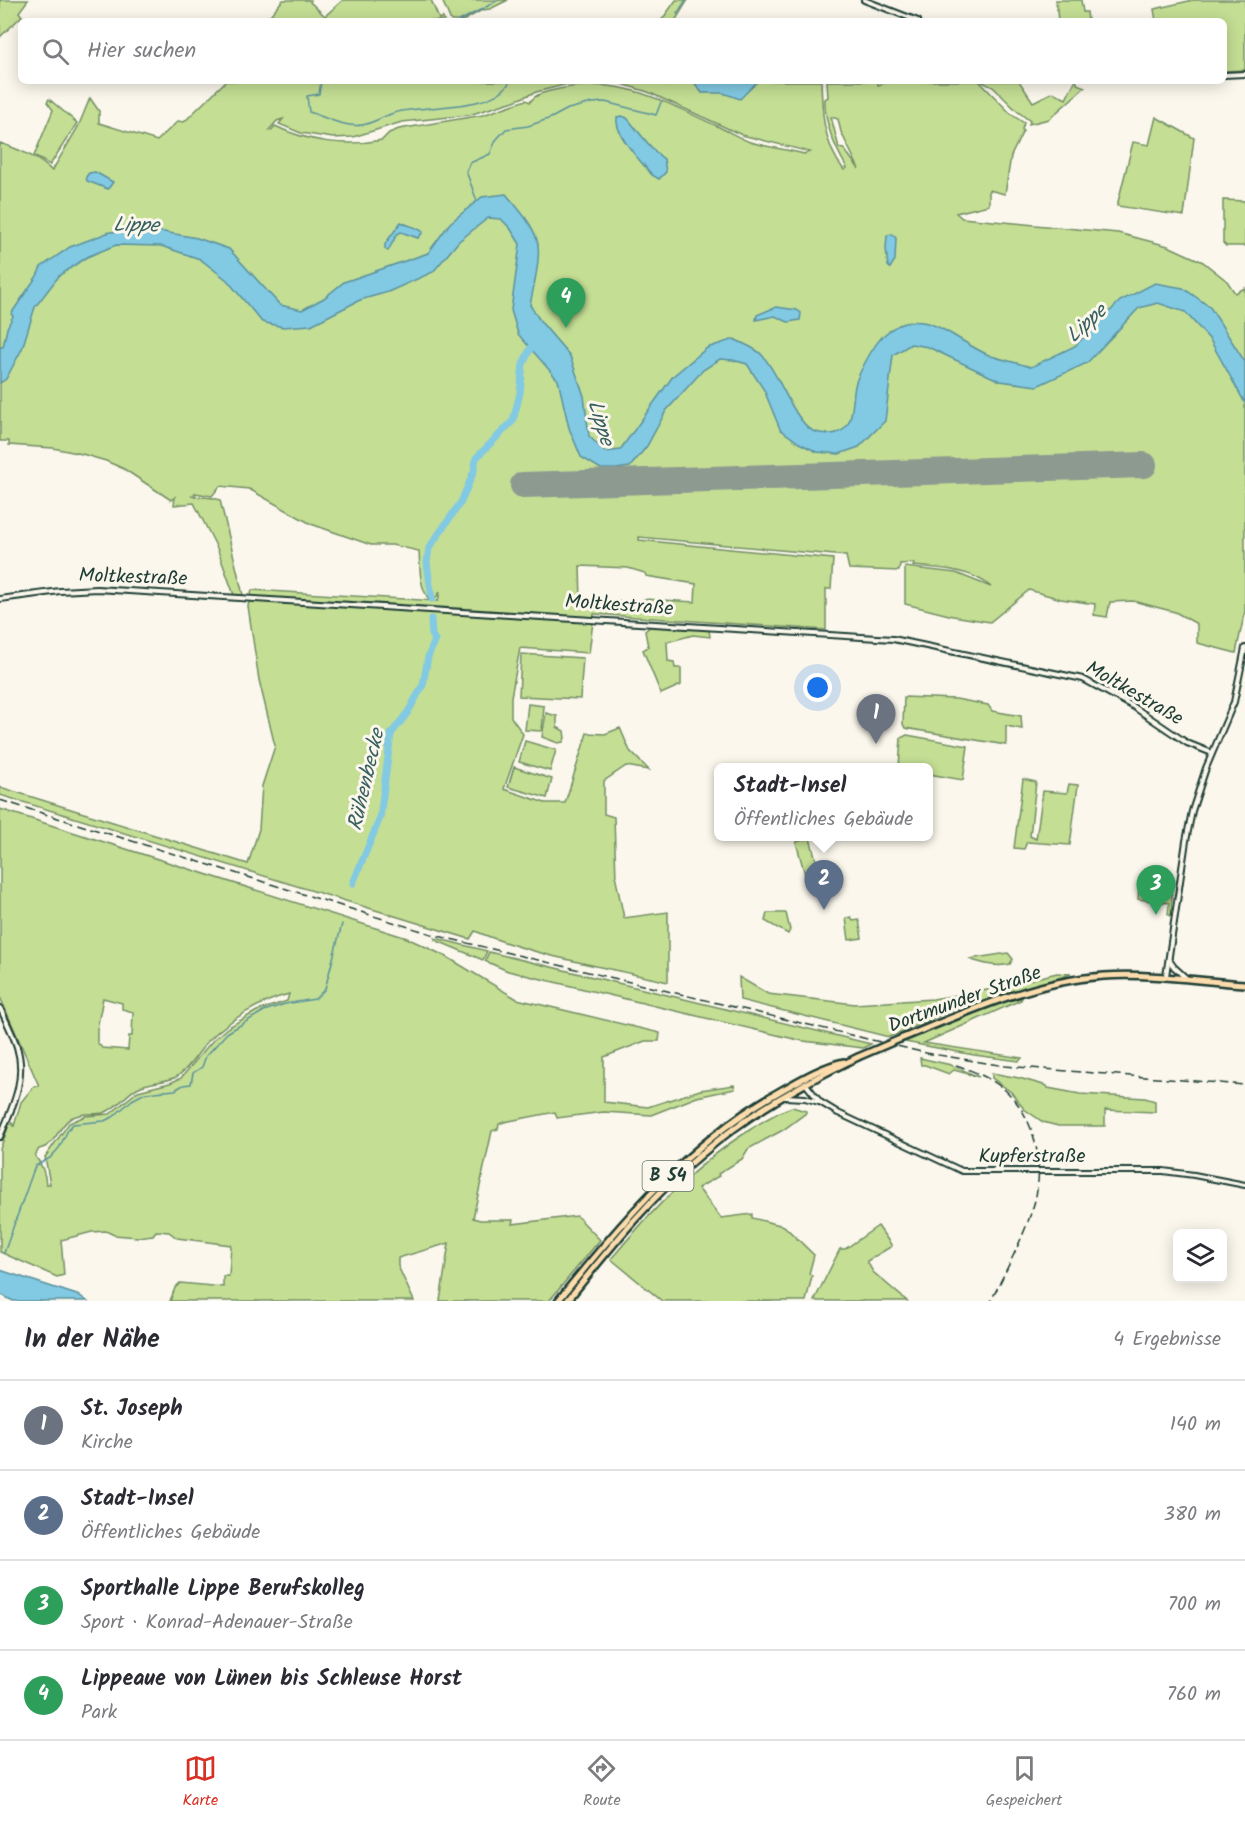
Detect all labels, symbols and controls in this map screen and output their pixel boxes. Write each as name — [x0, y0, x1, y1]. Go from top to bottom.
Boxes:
search box — [18, 18, 1227, 84]
text: Hier suchen — [87, 34, 196, 69]
icon: search — [39, 35, 72, 68]
water label: Lippe — [113, 209, 162, 243]
pin: 4 — [546, 278, 586, 328]
water label: Lippe — [1059, 295, 1117, 352]
water label: Lippe — [577, 396, 623, 452]
street label: Moltkestraße — [78, 560, 188, 596]
street label: Moltkestraße — [564, 586, 674, 626]
street label: Moltkestraße — [1079, 653, 1189, 735]
your location — [803, 673, 832, 702]
pin: 1 — [856, 694, 896, 744]
water label: Rühenbecke — [339, 723, 395, 834]
popup — [714, 763, 933, 841]
text: Stadt-Insel — [734, 769, 846, 804]
text: Öffentliches Gebäude — [734, 804, 913, 836]
pin: 2 — [804, 860, 844, 910]
pin: 3 — [1136, 866, 1176, 915]
street label: Dortmunder Straße — [884, 957, 1046, 1043]
street label: Kupferstraße — [978, 1141, 1086, 1173]
road number: B 54 — [642, 1161, 694, 1191]
map controls — [1173, 1229, 1227, 1283]
button: layers — [1173, 1229, 1227, 1283]
text: In der Nähe — [24, 1319, 160, 1361]
text: 4 Ergebnisse — [1113, 1324, 1221, 1356]
text: St. Joseph — [81, 1392, 183, 1427]
text: 1 — [40, 1409, 47, 1441]
text: 140 m — [1170, 1409, 1221, 1441]
text: Kirche — [81, 1427, 133, 1459]
text: Stadt-Insel — [81, 1482, 194, 1517]
text: 2 — [38, 1499, 49, 1531]
text: 380 m — [1164, 1499, 1221, 1531]
text: Öffentliches Gebäude — [81, 1517, 260, 1549]
text: Sporthalle Lippe Berufskolleg — [81, 1572, 365, 1607]
text: 3 — [38, 1589, 49, 1621]
text: 700 m — [1168, 1589, 1221, 1621]
text: Sport · Konrad-Adenauer-Straße — [81, 1607, 353, 1639]
text: Lippeaue von Lünen bis Schleuse Horst — [81, 1662, 462, 1697]
text: 4 — [38, 1679, 49, 1711]
text: 760 m — [1167, 1679, 1221, 1711]
text: Park — [81, 1697, 117, 1729]
tab: Karte — [182, 1752, 218, 1813]
tab: Route — [583, 1752, 621, 1813]
tab: Gespeichert — [986, 1752, 1063, 1813]

